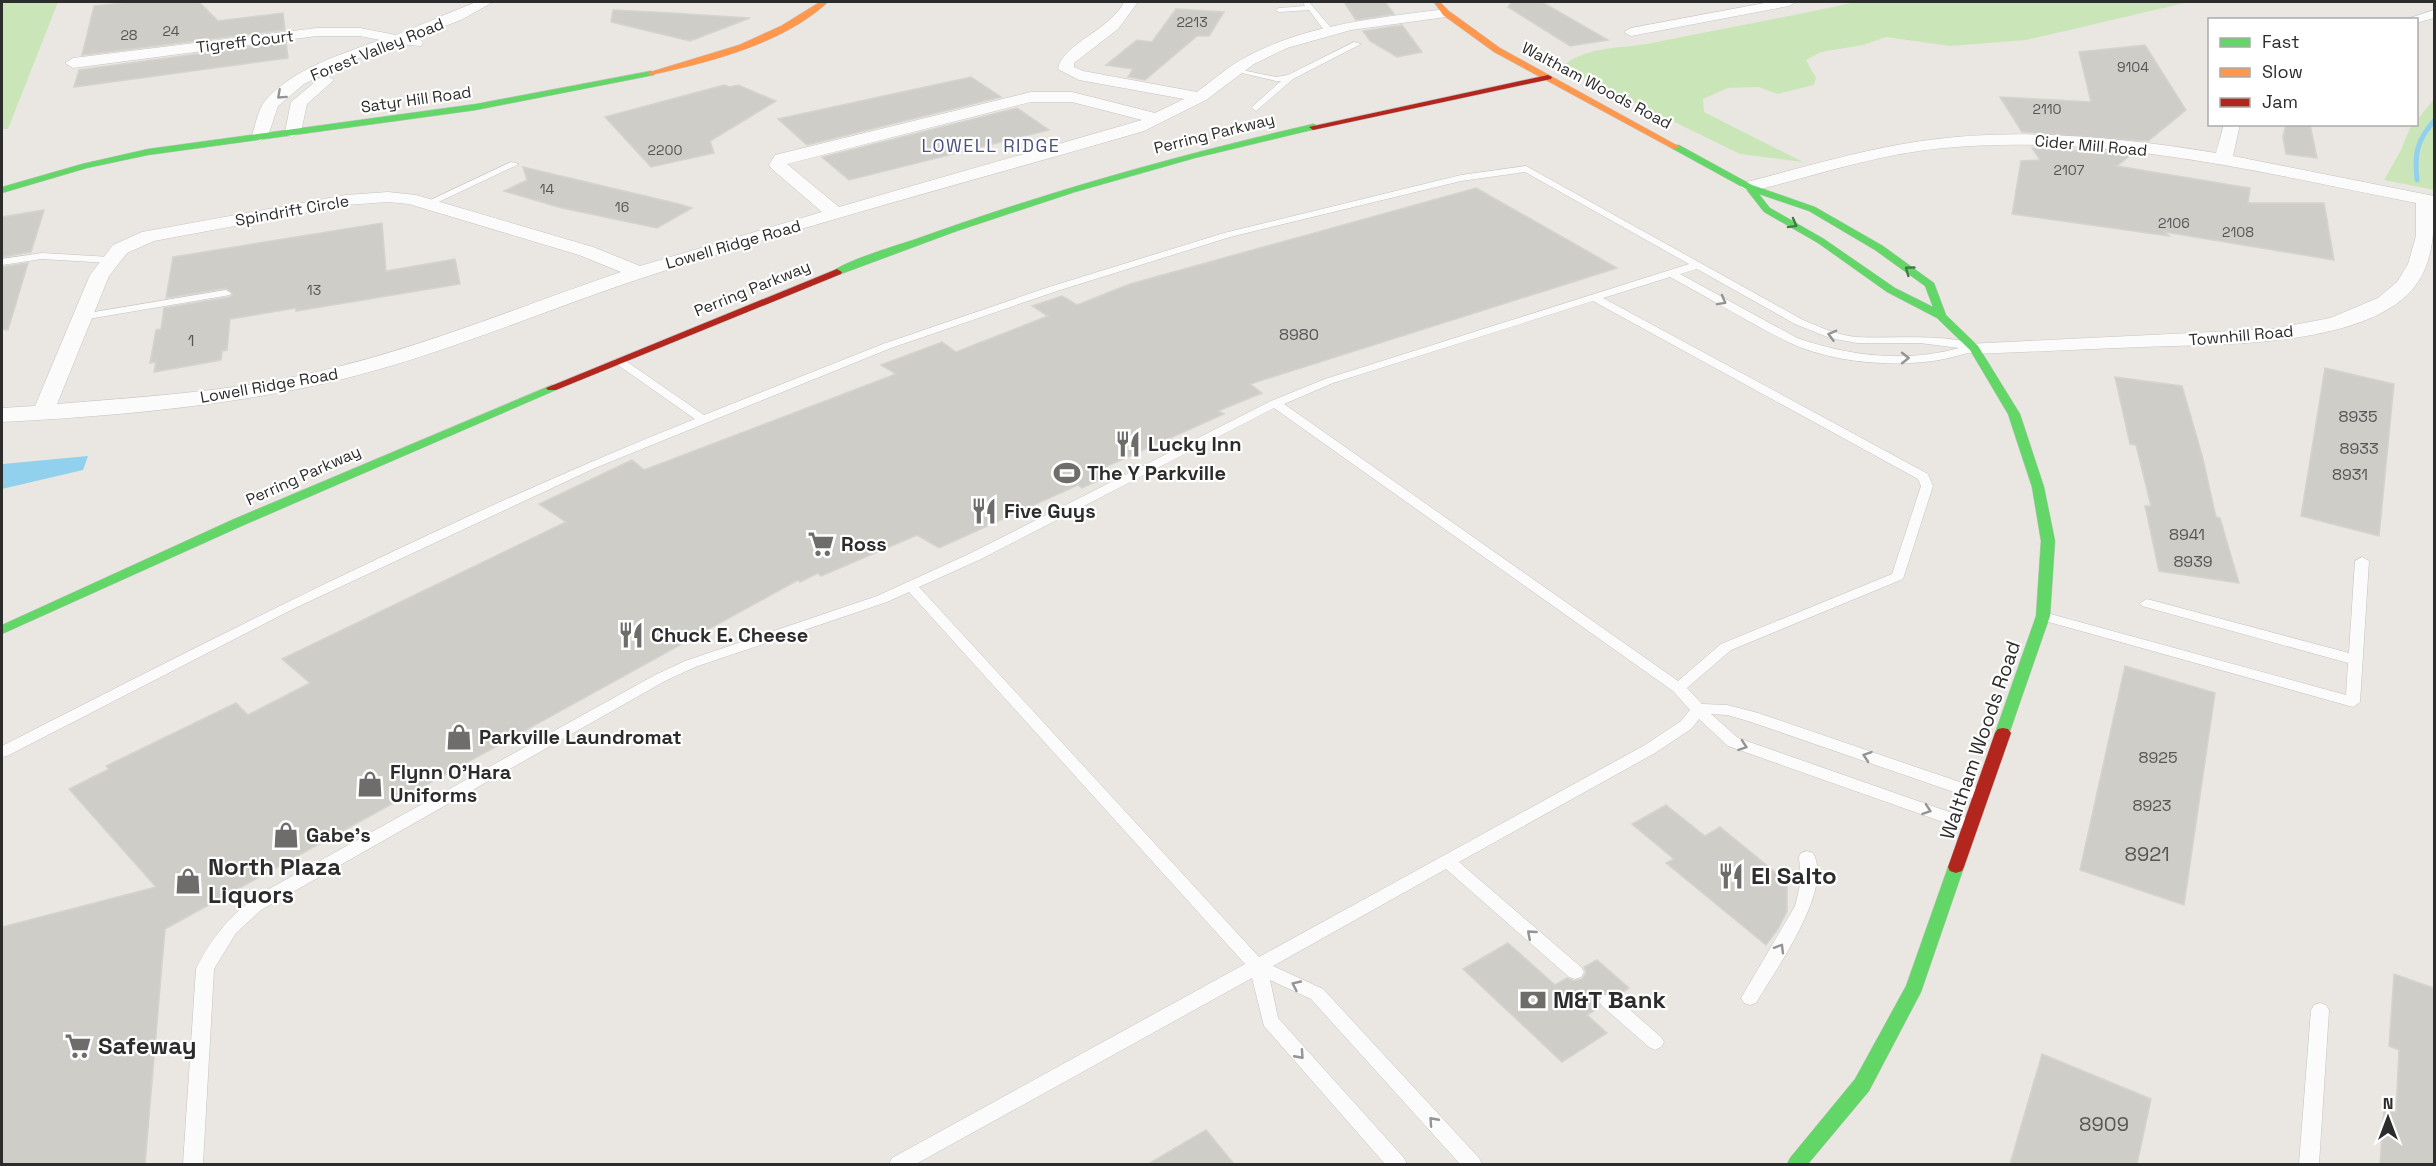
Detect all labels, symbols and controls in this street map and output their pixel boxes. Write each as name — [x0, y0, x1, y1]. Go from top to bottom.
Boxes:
street label: Forest Valley Road — [307, 13, 447, 86]
house number: 2213 — [1176, 13, 1208, 31]
legend — [2208, 18, 2418, 126]
house number: 24 — [163, 22, 180, 40]
street label: Tigreff Court — [195, 25, 295, 58]
house number: 28 — [120, 26, 138, 44]
text: Fast — [2262, 30, 2299, 53]
street label: Waltham Woods Road — [1518, 37, 1675, 134]
house number: 9104 — [2117, 58, 2149, 76]
text: Slow — [2262, 60, 2303, 83]
street label: Satyr Hill Road — [359, 81, 473, 118]
one-way arrow — [277, 88, 288, 99]
text: Jam — [2262, 90, 2298, 113]
house number: 2110 — [2032, 100, 2062, 118]
street label: Perring Parkway — [1152, 108, 1277, 159]
street label: Cider Mill Road — [2034, 130, 2148, 161]
district label: LOWELL RIDGE — [922, 134, 1060, 157]
house number: 2200 — [648, 141, 682, 159]
house number: 2107 — [2054, 161, 2085, 179]
house number: 14 — [540, 180, 555, 198]
street label: Spindrift Circle — [234, 190, 351, 231]
house number: 16 — [615, 198, 629, 216]
house number: 2106 — [2158, 214, 2190, 232]
street label: Lowell Ridge Road — [663, 215, 803, 274]
one-way arrow — [1786, 217, 1797, 228]
house number: 2108 — [2222, 223, 2254, 241]
street label: Perring Parkway — [691, 256, 813, 321]
one-way arrow — [1904, 266, 1915, 277]
house number: 13 — [307, 281, 321, 299]
one-way arrow — [1716, 294, 1726, 305]
street label: Townhill Road — [2188, 320, 2294, 351]
house number: 8980 — [1279, 324, 1319, 345]
one-way arrow — [1827, 329, 1837, 342]
house number: 1 — [188, 330, 194, 351]
one-way arrow — [1900, 352, 1909, 364]
street label: Lowell Ridge Road — [198, 363, 340, 408]
house number: 8935 — [2338, 406, 2378, 427]
restaurant icon: Lucky Inn — [1113, 429, 1143, 459]
place label: Lucky Inn — [1148, 431, 1241, 457]
house number: 8933 — [2339, 438, 2379, 459]
street label: Perring Parkway — [242, 441, 364, 510]
sports icon: The Y Parkville — [1052, 458, 1082, 488]
place label: The Y Parkville — [1087, 460, 1226, 486]
house number: 8931 — [2332, 464, 2368, 485]
restaurant icon: Five Guys — [969, 496, 999, 526]
place label: Five Guys — [1004, 498, 1096, 524]
house number: 8941 — [2169, 524, 2205, 545]
supermarket icon: Ross — [806, 529, 836, 559]
place label: Ross — [841, 531, 887, 557]
house number: 8939 — [2173, 551, 2213, 572]
restaurant icon: Chuck E. Cheese — [616, 620, 646, 650]
place label: Chuck E. Cheese — [651, 622, 808, 648]
street label: Waltham Woods Road — [1934, 637, 2026, 843]
shop icon: Parkville Laundromat — [444, 722, 474, 752]
place label: Parkville Laundromat — [479, 724, 682, 750]
one-way arrow — [1737, 738, 1748, 751]
house number: 8925 — [2139, 747, 2178, 768]
one-way arrow — [1862, 751, 1873, 764]
place label: Flynn O’Hara Uniforms — [390, 759, 512, 808]
shop icon: Flynn O’Hara Uniforms — [355, 769, 385, 799]
house number: 8923 — [2132, 795, 2172, 816]
one-way arrow — [1921, 803, 1932, 815]
shop icon: Gabe's — [271, 820, 301, 850]
place label: Gabe's — [306, 822, 371, 848]
house number: 8921 — [2124, 841, 2170, 867]
place label: North Plaza Liquors — [208, 851, 341, 910]
place label: El Salto — [1751, 860, 1837, 891]
restaurant icon: El Salto — [1716, 861, 1746, 891]
shop icon: North Plaza Liquors — [173, 866, 203, 896]
one-way arrow — [1527, 930, 1538, 941]
one-way arrow — [1773, 944, 1784, 954]
one-way arrow — [1292, 980, 1303, 992]
place label: M&T Bank — [1553, 984, 1666, 1015]
bank icon: M&T Bank — [1518, 985, 1548, 1015]
place label: Safeway — [98, 1030, 197, 1061]
supermarket icon: Safeway — [63, 1031, 93, 1061]
one-way arrow — [1293, 1048, 1304, 1059]
north arrow — [2358, 1088, 2418, 1148]
text: N — [2383, 1093, 2393, 1114]
house number: 8909 — [2079, 1111, 2129, 1137]
one-way arrow — [1429, 1118, 1440, 1128]

